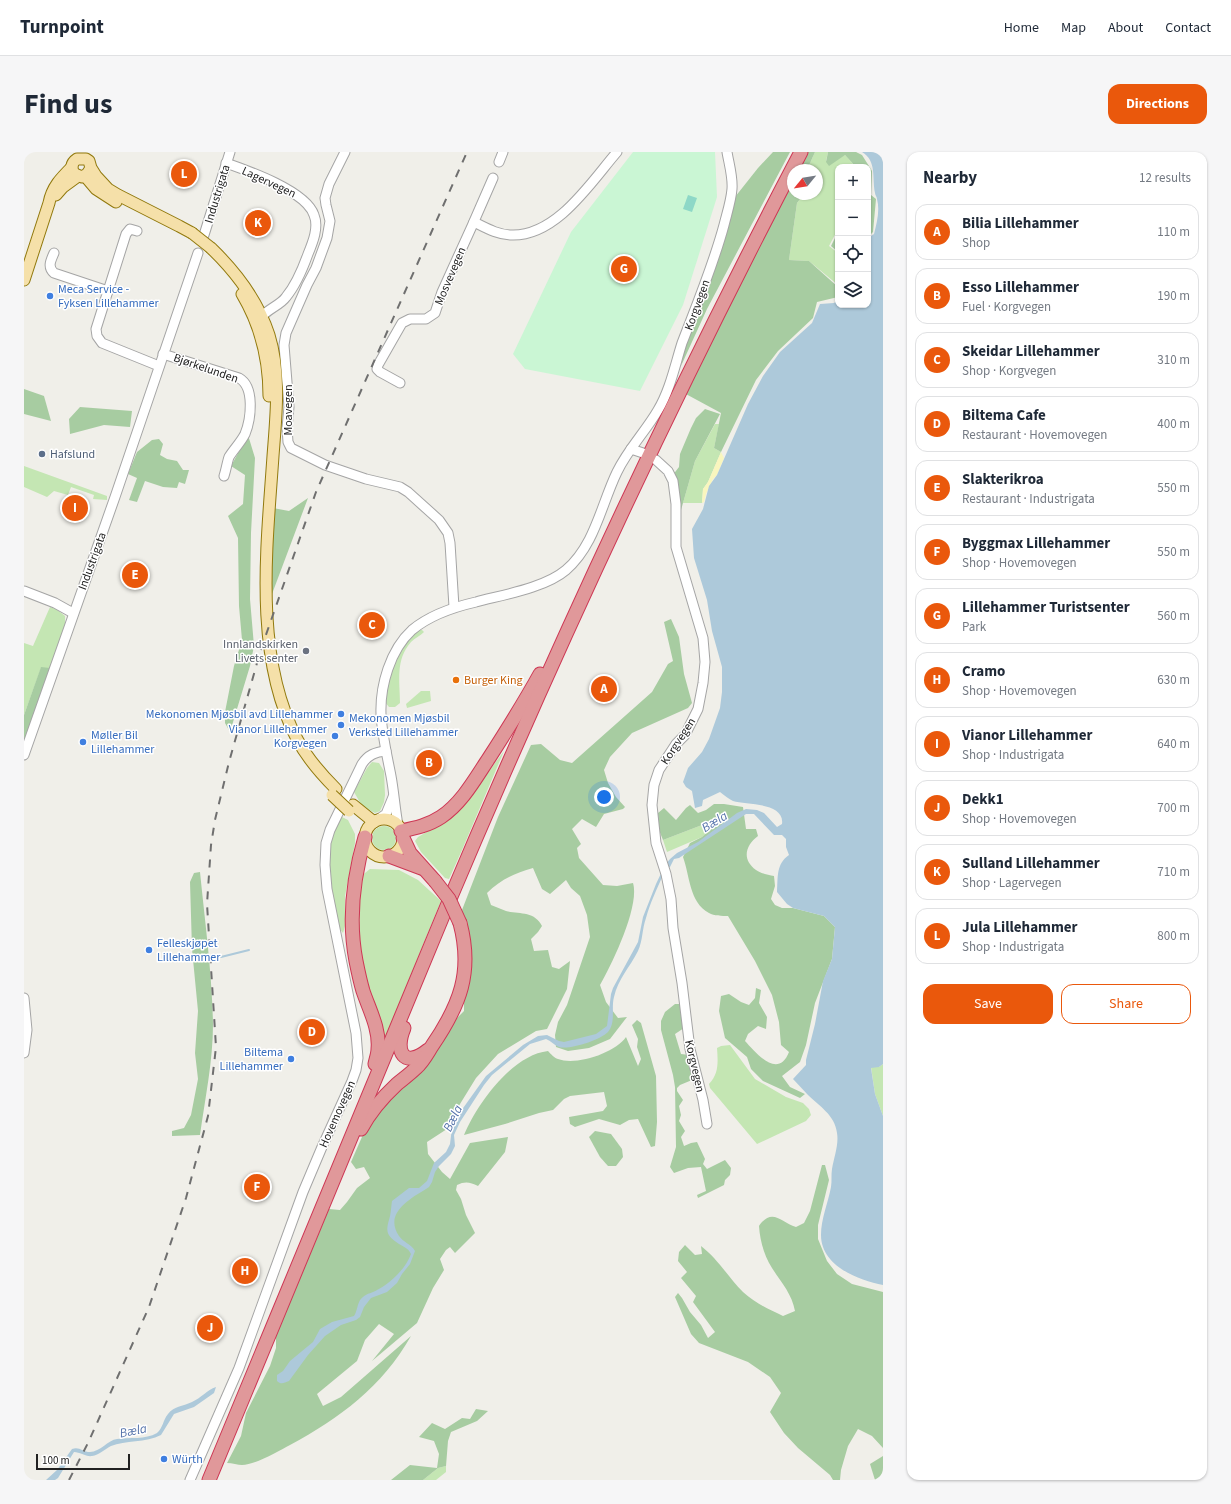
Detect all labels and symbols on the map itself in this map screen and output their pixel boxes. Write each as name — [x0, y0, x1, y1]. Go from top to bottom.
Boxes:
pin: L — [171, 159, 197, 189]
street label: Lagervegen — [239, 162, 299, 202]
street label: Industrigata — [201, 163, 234, 226]
north arrow — [787, 164, 823, 200]
pin: K — [245, 208, 271, 238]
street label: Mosvevegen — [431, 245, 470, 308]
pin: G — [611, 254, 637, 284]
street label: Korgvegen — [680, 277, 715, 333]
place label: Meca Service - Fyksen Lillehammer — [58, 281, 160, 312]
marker: Meca Service - Fyksen Lillehammer — [45, 291, 55, 301]
street label: Bjørkelunden — [171, 349, 241, 388]
street label: Moavegen — [280, 385, 297, 435]
place label: Hafslund — [50, 446, 95, 463]
marker: Hafslund — [37, 449, 47, 459]
pin: I — [62, 493, 88, 523]
street label: Industrigata — [74, 530, 111, 592]
pin: E — [122, 560, 148, 590]
pin: C — [359, 610, 385, 640]
place label: Innlandskirken Livets senter — [223, 636, 299, 667]
marker: Innlandskirken Livets senter — [301, 646, 311, 656]
place label: Burger King — [464, 672, 523, 689]
pin: A — [591, 674, 617, 704]
marker: Burger King — [451, 675, 461, 685]
place label: Mekonomen Mjøsbil avd Lillehammer — [146, 706, 334, 723]
marker: Mekonomen Mjøsbil avd Lillehammer — [336, 709, 346, 719]
place label: Mekonomen Mjøsbil Verksted Lillehammer — [349, 710, 459, 741]
street label: Korgvegen — [657, 714, 700, 768]
marker: Mekonomen Mjøsbil Verksted Lillehammer — [336, 720, 346, 730]
place label: Vianor Lillehammer Korgvegen — [229, 721, 328, 752]
place label: Møller Bil Lillehammer — [91, 727, 155, 758]
marker: Vianor Lillehammer Korgvegen — [330, 731, 340, 741]
marker: Møller Bil Lillehammer — [78, 737, 88, 747]
pin: B — [416, 748, 442, 778]
your location — [594, 787, 614, 807]
water label: Bæla — [698, 807, 731, 837]
place label: Felleskjøpet Lillehammer — [157, 935, 221, 966]
marker: Felleskjøpet Lillehammer — [144, 945, 154, 955]
pin: D — [299, 1017, 325, 1047]
street label: Korgvegen — [680, 1038, 709, 1094]
place label: Biltema Lillehammer — [220, 1044, 284, 1075]
marker: Biltema Lillehammer — [286, 1054, 296, 1064]
street label: Hovemovegen — [315, 1078, 360, 1151]
water label: Bæla — [439, 1102, 467, 1135]
pin: F — [244, 1172, 270, 1202]
pin: H — [232, 1256, 258, 1286]
pin: J — [197, 1313, 223, 1343]
water label: Bæla — [118, 1420, 148, 1442]
place label: Würth — [172, 1451, 203, 1468]
scale bar — [36, 1452, 130, 1471]
marker: Würth — [159, 1454, 169, 1464]

